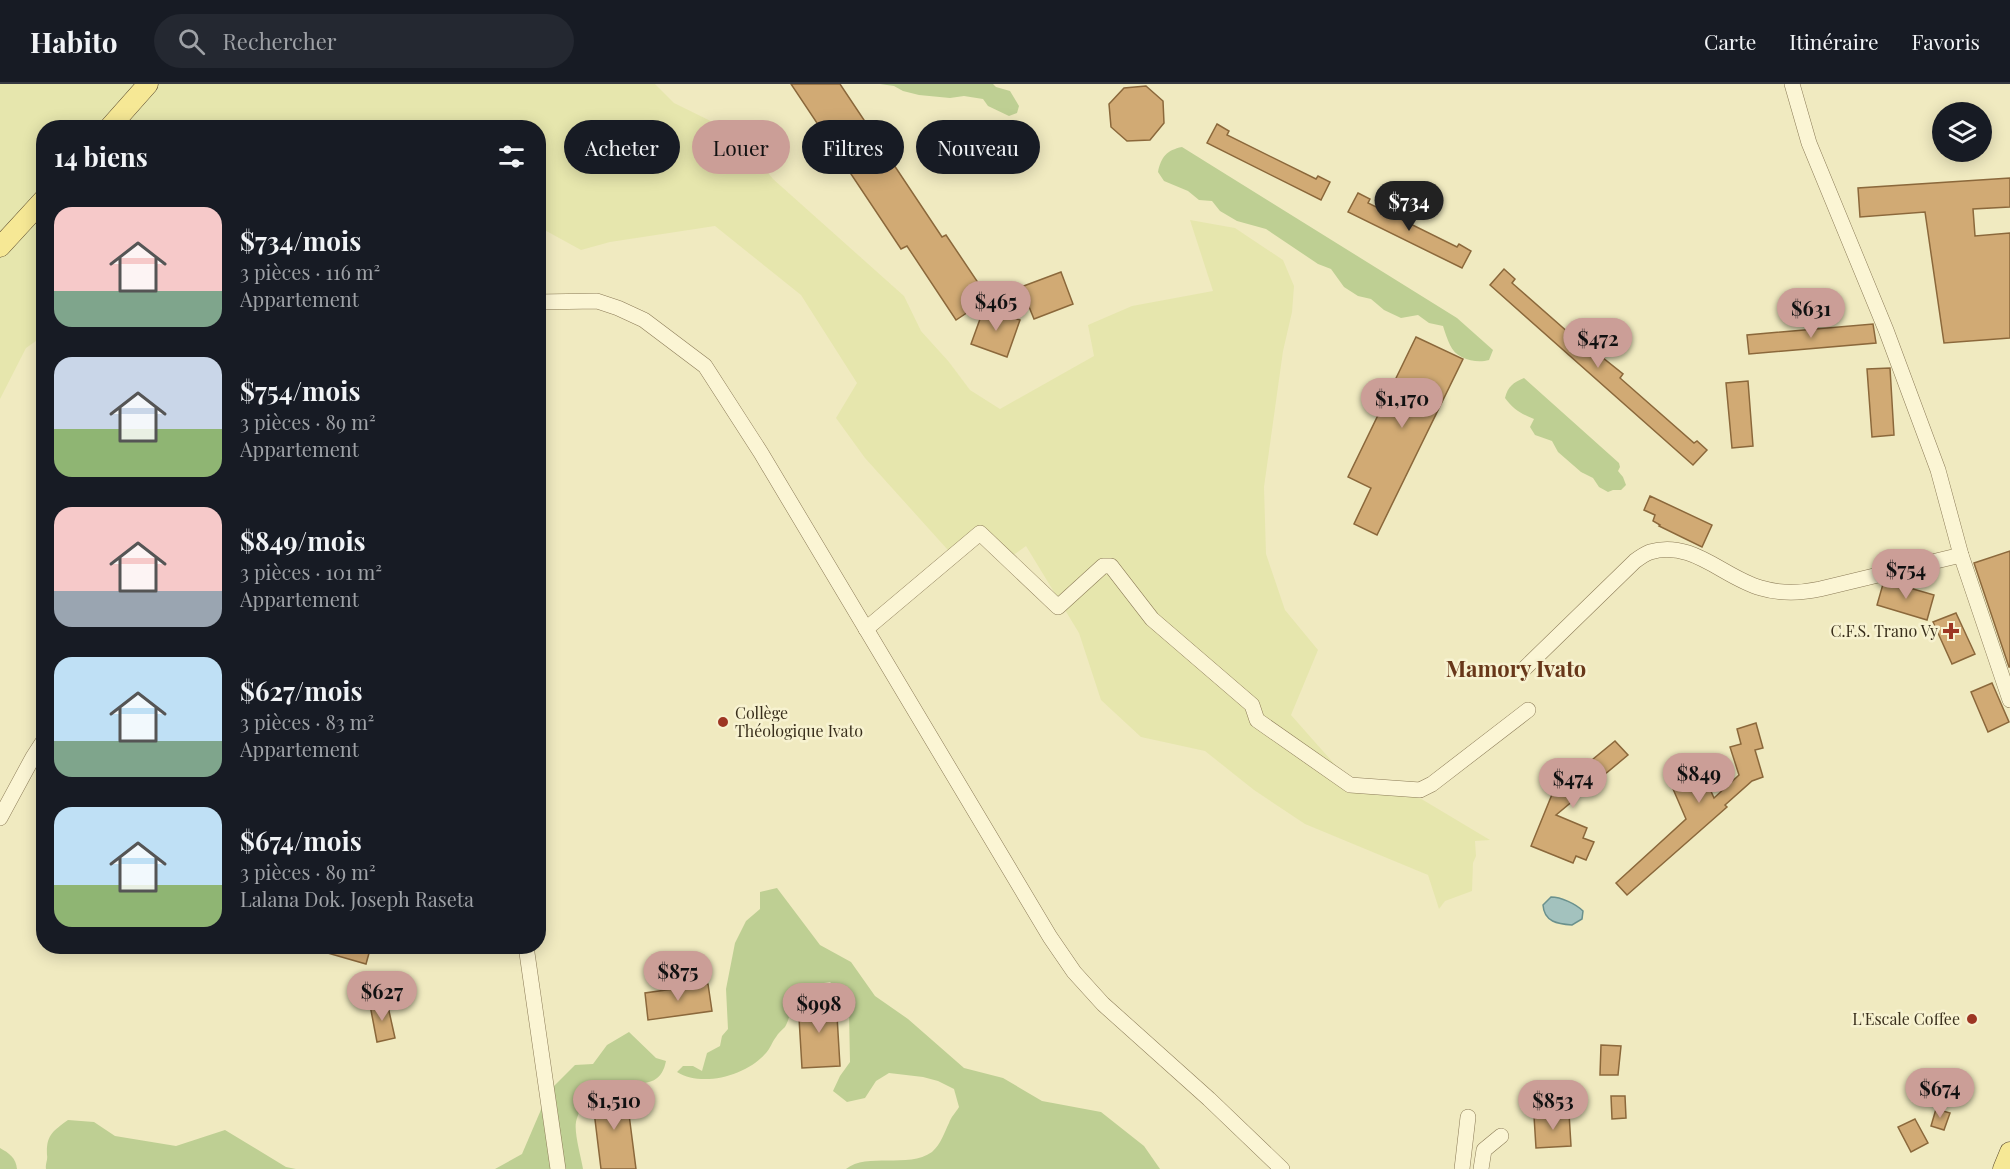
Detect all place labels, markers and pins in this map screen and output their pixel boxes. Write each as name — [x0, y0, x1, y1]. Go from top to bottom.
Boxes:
pin: $734 — [1373, 181, 1445, 232]
pin: $465 — [960, 281, 1032, 332]
pin: $631 — [1775, 288, 1847, 339]
pin: $472 — [1562, 318, 1634, 369]
pin: $1,170 — [1353, 378, 1451, 429]
pin: $754 — [1870, 549, 1942, 600]
place label: C.F.S. Trano Vy — [1830, 620, 1938, 641]
marker: C.F.S. Trano Vy — [1942, 622, 1960, 640]
place label: Collège Théologique Ivato — [735, 702, 863, 741]
marker: Collège Théologique Ivato — [716, 715, 730, 729]
pin: $849 — [1663, 753, 1735, 804]
pin: $474 — [1537, 758, 1609, 809]
pin: $875 — [642, 951, 714, 1002]
pin: $627 — [346, 971, 418, 1022]
pin: $998 — [783, 983, 855, 1034]
place label: L'Escale Coffee — [1852, 1008, 1960, 1029]
marker: L'Escale Coffee — [1965, 1012, 1979, 1026]
pin: $674 — [1904, 1068, 1976, 1119]
pin: $1,510 — [565, 1080, 663, 1131]
pin: $853 — [1517, 1080, 1589, 1131]

